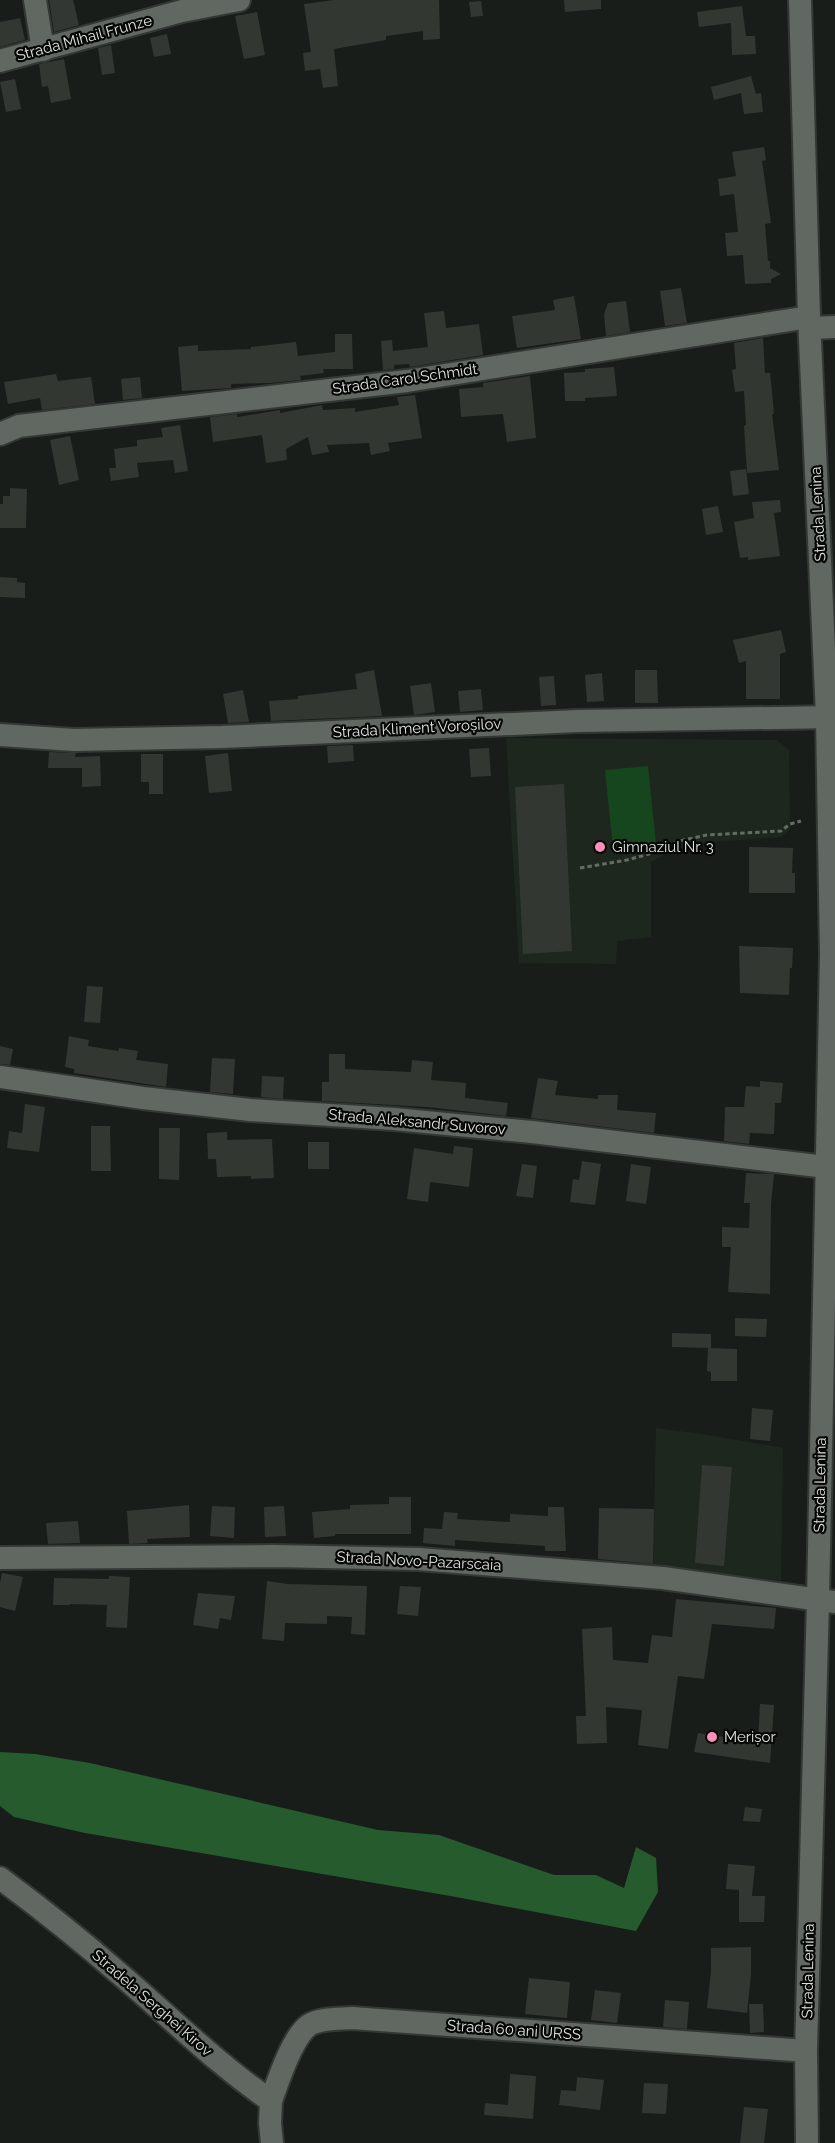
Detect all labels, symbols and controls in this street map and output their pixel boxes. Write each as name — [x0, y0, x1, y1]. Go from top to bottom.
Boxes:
street label: Strada Mihail Frunze — [14, 11, 154, 65]
street label: Strada Carol Schmidt — [331, 360, 479, 398]
street label: Strada Lenina — [807, 466, 829, 562]
street label: Strada Kliment Voroșilov — [332, 715, 502, 741]
place label: Gimnaziul Nr. 3 — [612, 838, 714, 856]
marker: Gimnaziul Nr. 3 — [593, 840, 607, 854]
street label: Strada Aleksandr Suvorov — [328, 1105, 506, 1139]
street label: Strada Lenina — [810, 1437, 830, 1533]
street label: Strada Novo-Pazarscaia — [336, 1548, 502, 1574]
place label: Merișor — [724, 1728, 777, 1746]
marker: Merișor — [705, 1730, 719, 1744]
street label: Strada Lenina — [798, 1923, 818, 2019]
street label: Stradela Serghei Kirov — [88, 1946, 216, 2060]
street label: Strada 60 ani URSS — [446, 2016, 582, 2044]

